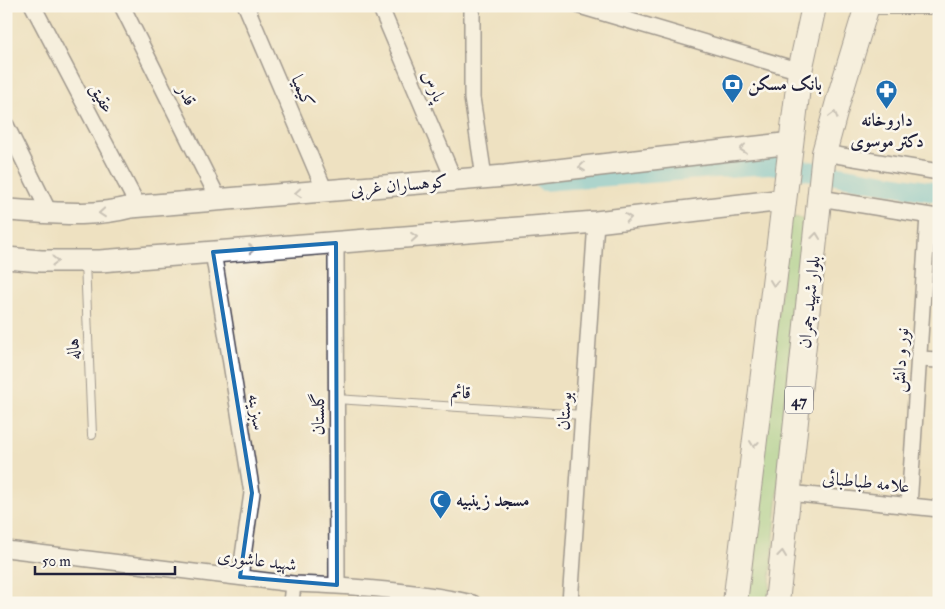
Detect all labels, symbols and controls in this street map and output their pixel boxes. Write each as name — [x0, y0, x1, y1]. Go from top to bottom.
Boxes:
street label: پارس — [416, 67, 451, 108]
street label: کیمیا — [285, 71, 320, 111]
bank icon: بانک مسکن — [720, 72, 744, 103]
place label: بانک مسکن — [748, 73, 822, 96]
pharmacy icon: داروخانه دکتر موسوی — [875, 78, 899, 109]
street label: عقیق — [84, 79, 119, 117]
street label: قدر — [171, 79, 202, 110]
place label: داروخانه دکتر موسوی — [850, 109, 924, 153]
one-way arrow — [828, 111, 839, 120]
one-way arrow — [739, 143, 747, 154]
one-way arrow — [577, 161, 585, 172]
street label: کوهساران غربی — [349, 170, 449, 202]
one-way arrow — [294, 187, 302, 198]
one-way arrow — [97, 207, 105, 218]
one-way arrow — [624, 213, 632, 224]
one-way arrow — [410, 231, 418, 242]
one-way arrow — [810, 232, 821, 240]
one-way arrow — [248, 244, 256, 255]
street label: بلوار شهید چمران — [793, 254, 826, 350]
one-way arrow — [52, 256, 59, 266]
one-way arrow — [769, 279, 780, 287]
street label: نور و دانش — [887, 327, 914, 393]
street label: هاله — [62, 338, 85, 360]
street label: قائم — [450, 380, 472, 409]
road number: 47 — [785, 386, 813, 414]
street label: بوستان — [552, 391, 577, 431]
street label: سبزینه — [242, 392, 271, 432]
street label: گلستان — [307, 392, 330, 436]
one-way arrow — [749, 440, 760, 448]
street label: علامه طباطبائی — [821, 466, 911, 499]
mosque icon: مسجد زینبیه — [428, 488, 452, 519]
place label: مسجد زینبیه — [456, 489, 529, 512]
scale bar — [35, 544, 175, 576]
street label: شهید عاشوری — [216, 544, 298, 577]
one-way arrow — [776, 550, 787, 558]
text: 50 m — [42, 552, 71, 571]

